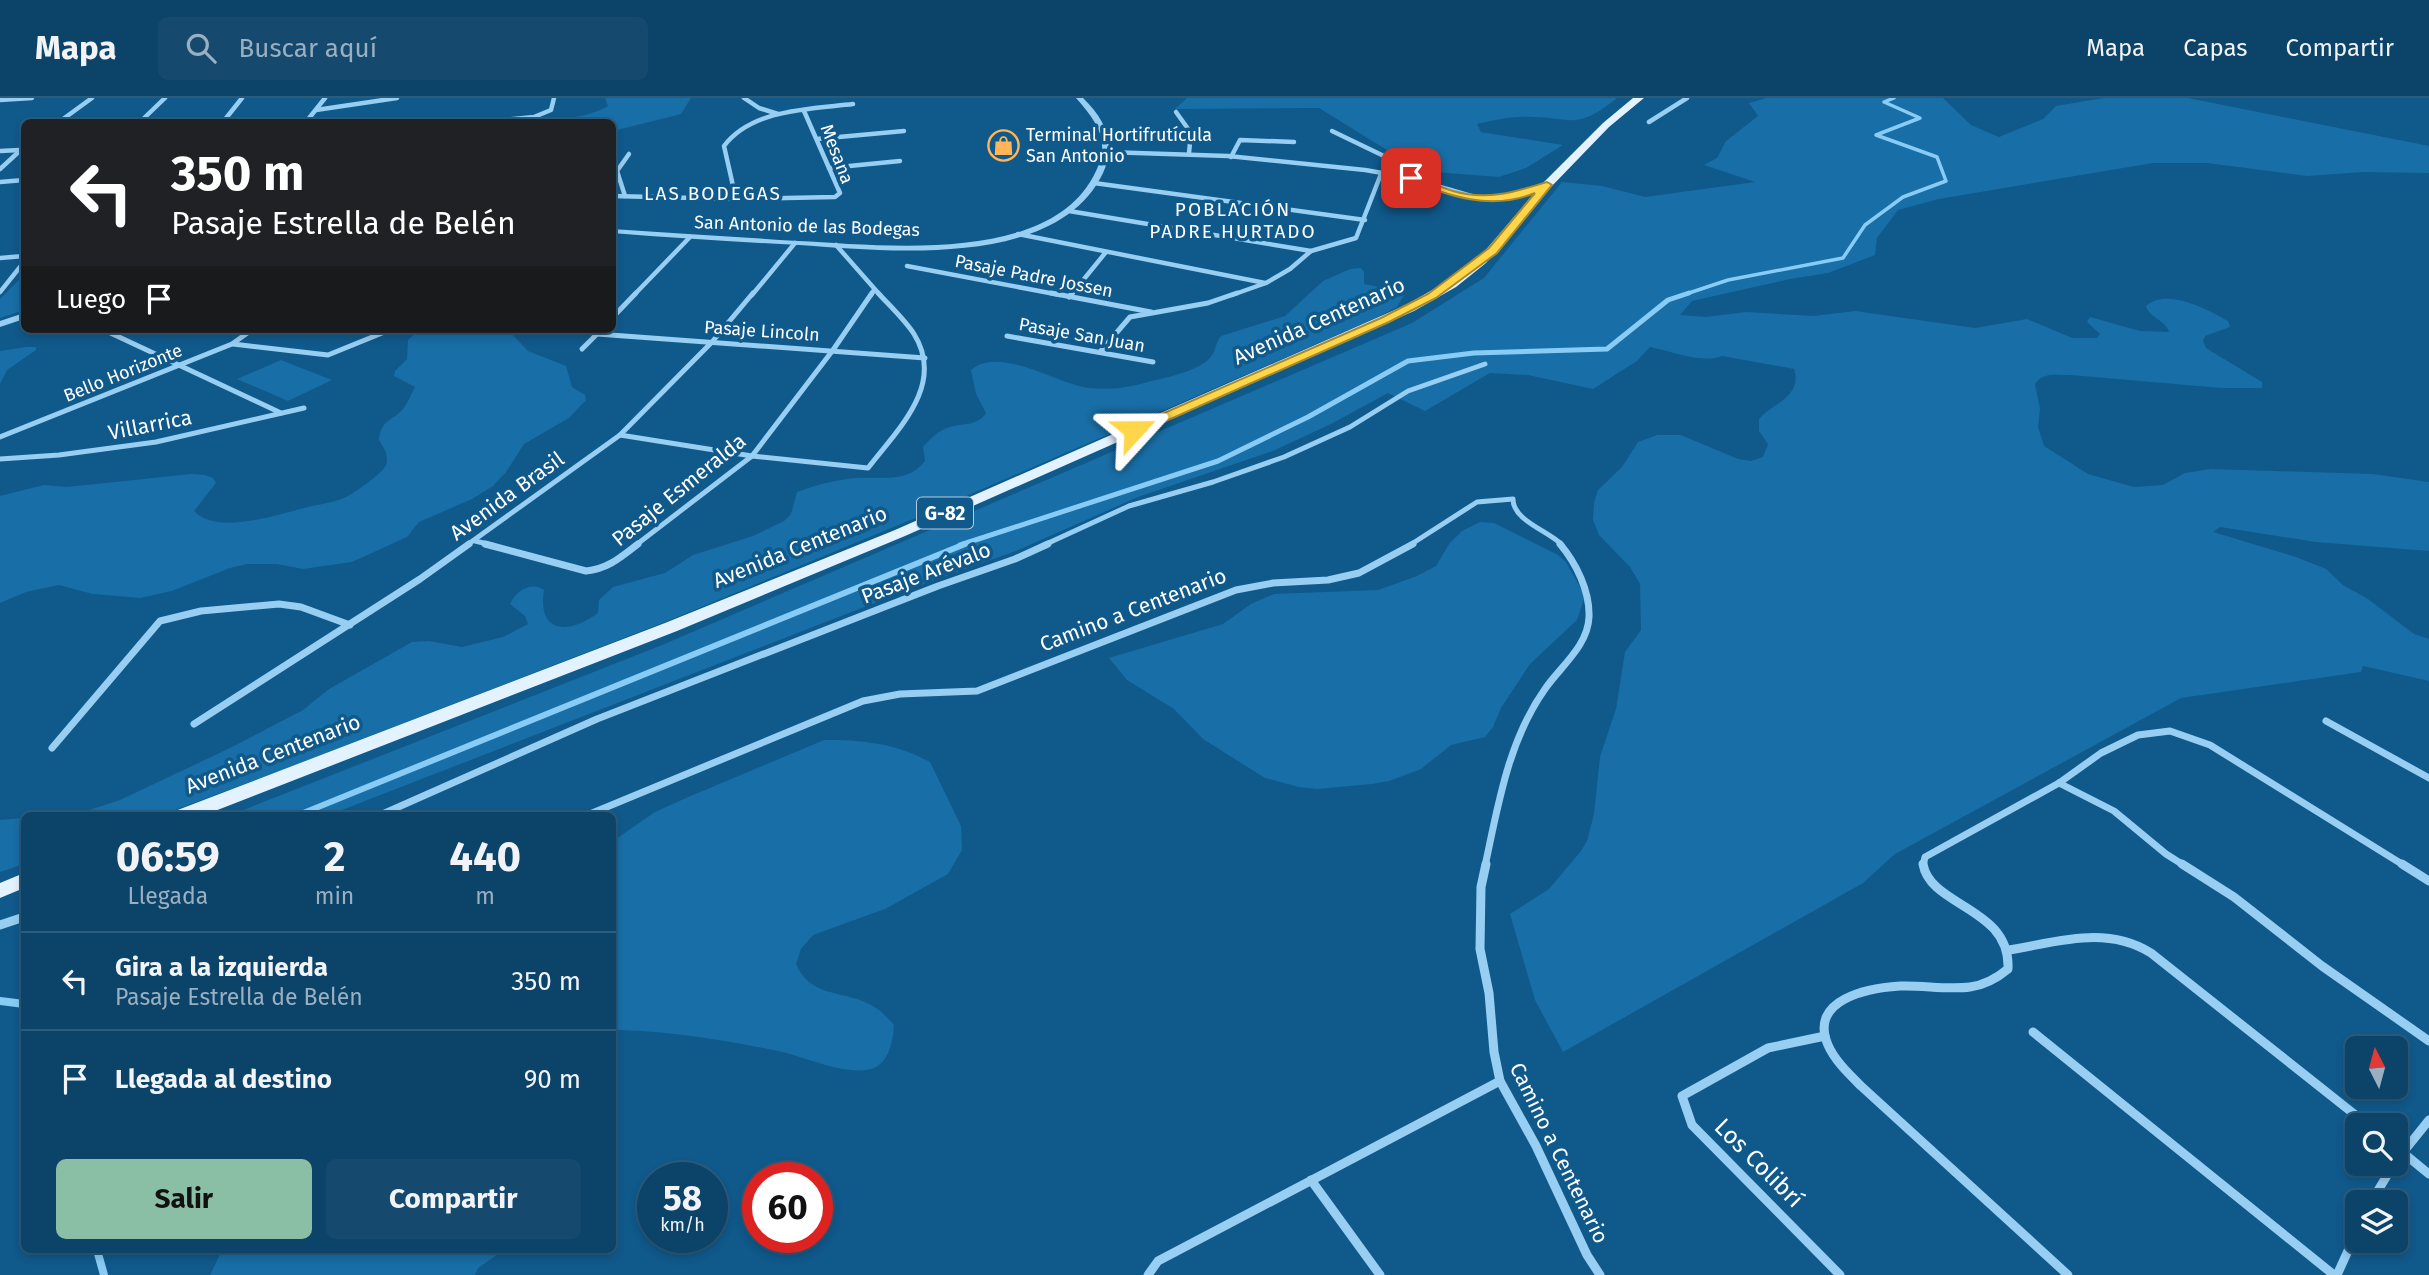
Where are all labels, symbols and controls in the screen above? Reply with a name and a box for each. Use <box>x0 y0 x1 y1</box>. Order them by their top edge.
search box <box>158 17 648 80</box>
text: Mapa <box>35 28 116 68</box>
icon: search <box>182 29 220 67</box>
text: Buscar aquí <box>238 33 377 64</box>
text: Mapa <box>2086 34 2145 62</box>
text: Capas <box>2183 34 2247 62</box>
text: Compartir <box>2285 34 2394 62</box>
street label: Mesana <box>816 121 858 187</box>
place label: Terminal Hortifrutícula San Antonio <box>1026 124 1212 167</box>
shop icon: Terminal Hortifrutícula San Antonio <box>986 128 1020 162</box>
text: 350 m <box>171 144 304 203</box>
icon: left <box>56 147 147 238</box>
pin <box>1381 148 1441 208</box>
icon: arrive <box>1392 159 1430 197</box>
district label: LAS BODEGAS <box>644 182 782 205</box>
district label: POBLACIÓN PADRE HURTADO <box>1149 198 1317 243</box>
text: Pasaje Estrella de Belén <box>171 204 516 242</box>
street label: San Antonio de las Bodegas <box>694 211 920 241</box>
street label: Pasaje Padre Jossen <box>953 250 1115 302</box>
street label: Avenida Centenario <box>1229 271 1409 371</box>
icon: arrive <box>140 280 178 318</box>
text: Luego <box>56 284 126 315</box>
street label: Pasaje San Juan <box>1017 313 1147 357</box>
street label: Pasaje Lincoln <box>704 316 820 346</box>
street label: Bello Horizonte <box>60 339 186 407</box>
position arrow <box>1097 393 1171 467</box>
street label: Villarrica <box>106 404 194 446</box>
street label: Pasaje Esmeralda <box>607 428 751 552</box>
street label: Avenida Brasil <box>445 446 569 546</box>
road number: G-82 <box>917 498 973 528</box>
street label: Avenida Centenario <box>709 500 891 594</box>
street label: Pasaje Arévalo <box>858 536 994 610</box>
street label: Camino a Centenario <box>1036 562 1230 658</box>
street label: Avenida Centenario <box>182 709 364 799</box>
text: 06:59 <box>116 832 220 882</box>
text: 2 <box>324 832 345 882</box>
text: 440 <box>449 832 521 882</box>
text: Llegada <box>128 882 208 910</box>
text: min <box>315 882 354 910</box>
text: m <box>475 882 495 910</box>
text: Gira a la izquierda <box>115 952 328 983</box>
icon: left <box>56 962 94 1000</box>
text: 350 m <box>511 966 581 997</box>
text: Pasaje Estrella de Belén <box>115 983 363 1011</box>
north arrow <box>2345 1036 2408 1099</box>
map controls <box>2345 1036 2408 1253</box>
street label: Camino a Centenario <box>1504 1058 1614 1248</box>
icon: arrive <box>56 1060 94 1098</box>
text: Llegada al destino <box>115 1064 332 1095</box>
text: 90 m <box>524 1064 581 1095</box>
street label: Los Colibrí <box>1709 1113 1809 1213</box>
button: search <box>2345 1113 2408 1176</box>
button: Salir <box>56 1159 312 1239</box>
button: Compartir <box>326 1159 581 1239</box>
speed limit sign: 60 <box>742 1162 833 1253</box>
text: 58 <box>663 1177 702 1219</box>
button: layers <box>2345 1190 2408 1253</box>
text: km/h <box>660 1214 705 1236</box>

